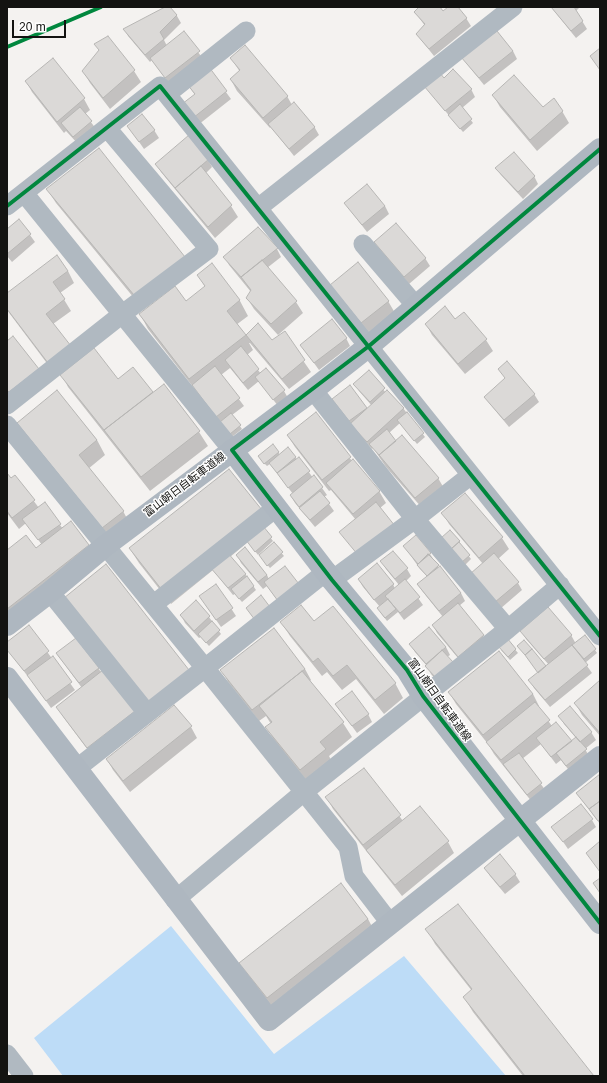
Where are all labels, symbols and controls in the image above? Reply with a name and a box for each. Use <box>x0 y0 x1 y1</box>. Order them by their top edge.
scale bar <box>14 12 68 38</box>
text: 20 m <box>19 20 46 34</box>
street label: 富山朝日自転車道線 <box>141 450 229 520</box>
street label: 富山朝日自転車道線 <box>405 656 473 744</box>

